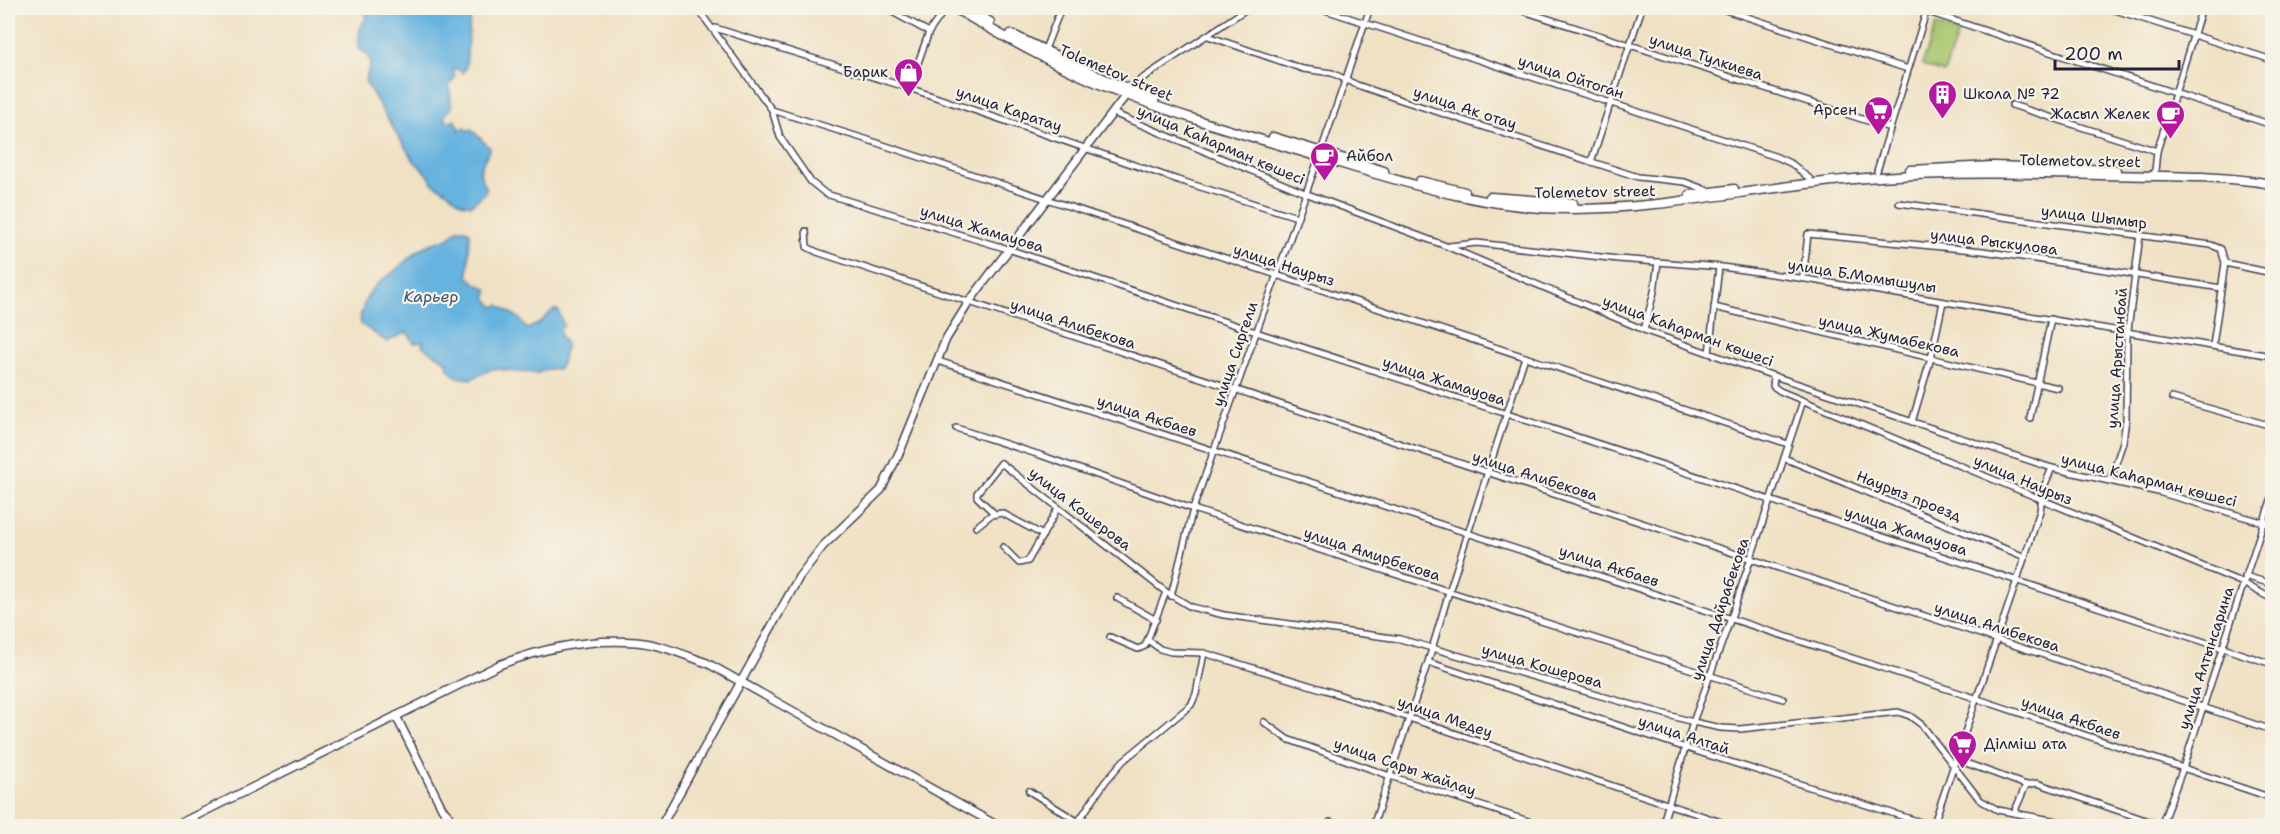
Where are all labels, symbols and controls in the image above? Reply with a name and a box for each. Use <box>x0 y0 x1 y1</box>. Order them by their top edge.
street label: улица Тулкиева <box>1647 29 1766 85</box>
scale bar <box>2055 33 2180 71</box>
street label: Tolemetov street <box>1056 40 1176 106</box>
text: 200 m <box>2064 42 2123 66</box>
street label: улица Ойтоган <box>1515 50 1627 104</box>
shop icon: Барик <box>893 56 925 98</box>
place label: Барик <box>843 62 888 82</box>
building icon: Школа № 72 <box>1926 78 1958 120</box>
street label: улица Каратау <box>953 81 1065 137</box>
street label: улица Ак отау <box>1411 82 1519 134</box>
place label: Школа № 72 <box>1963 84 2060 104</box>
supermarket icon: Арсен <box>1862 94 1894 136</box>
cafe icon: Жасыл Желек <box>2155 98 2187 140</box>
street label: улица Каһарман көшесі <box>1134 100 1308 190</box>
place label: Арсен <box>1813 100 1857 120</box>
place label: Жасыл Желек <box>2050 104 2150 124</box>
cafe icon: Айбол <box>1309 140 1341 182</box>
place label: Айбол <box>1346 146 1394 166</box>
street label: Tolemetov street <box>2019 150 2141 172</box>
street label: Tolemetov street <box>1534 181 1656 203</box>
street label: улица Жамауова <box>918 201 1047 258</box>
street label: улица Шымыр <box>2040 201 2148 233</box>
street label: улица Рыскулова <box>1929 224 2059 260</box>
street label: улица Наурыз <box>1231 239 1337 291</box>
street label: улица Б.Момышулы <box>1786 254 1938 298</box>
water label: Карьер <box>403 286 459 307</box>
street label: улица Арыстанбай <box>2102 287 2132 429</box>
street label: улица Каһарман көшесі <box>1600 291 1776 371</box>
street label: улица Алибекова <box>1008 294 1139 354</box>
street label: улица Сиргели <box>1208 299 1262 409</box>
street label: улица Жумабекова <box>1817 310 1962 362</box>
street label: улица Жамауова <box>1380 352 1509 411</box>
street label: улица Акбаев <box>1095 390 1200 442</box>
street label: улица Алибекова <box>1470 446 1601 506</box>
street label: улица Каһарман көшесі <box>2059 448 2239 512</box>
street label: улица Наурыз <box>1970 450 2076 510</box>
street label: улица Кошерова <box>1025 463 1136 556</box>
street label: Наурыз проезд <box>1853 466 1965 526</box>
street label: улица Жамауова <box>1842 502 1971 561</box>
street label: улица Амирбекова <box>1301 522 1444 586</box>
street label: улица Дайрабекова <box>1686 534 1754 683</box>
street label: улица Акбаев <box>1557 540 1662 592</box>
street label: улица Алтынсарина <box>2173 583 2239 732</box>
street label: улица Алибекова <box>1932 597 2063 657</box>
street label: улица Кошерова <box>1479 639 1605 693</box>
street label: улица Медеу <box>1395 691 1495 743</box>
street label: улица Акбаев <box>2019 692 2123 744</box>
street label: улица Алтай <box>1636 711 1733 759</box>
supermarket icon: Ділміш ата <box>1947 728 1979 770</box>
street label: улица Сары жайлау <box>1331 733 1479 801</box>
place label: Ділміш ата <box>1984 734 2067 754</box>

